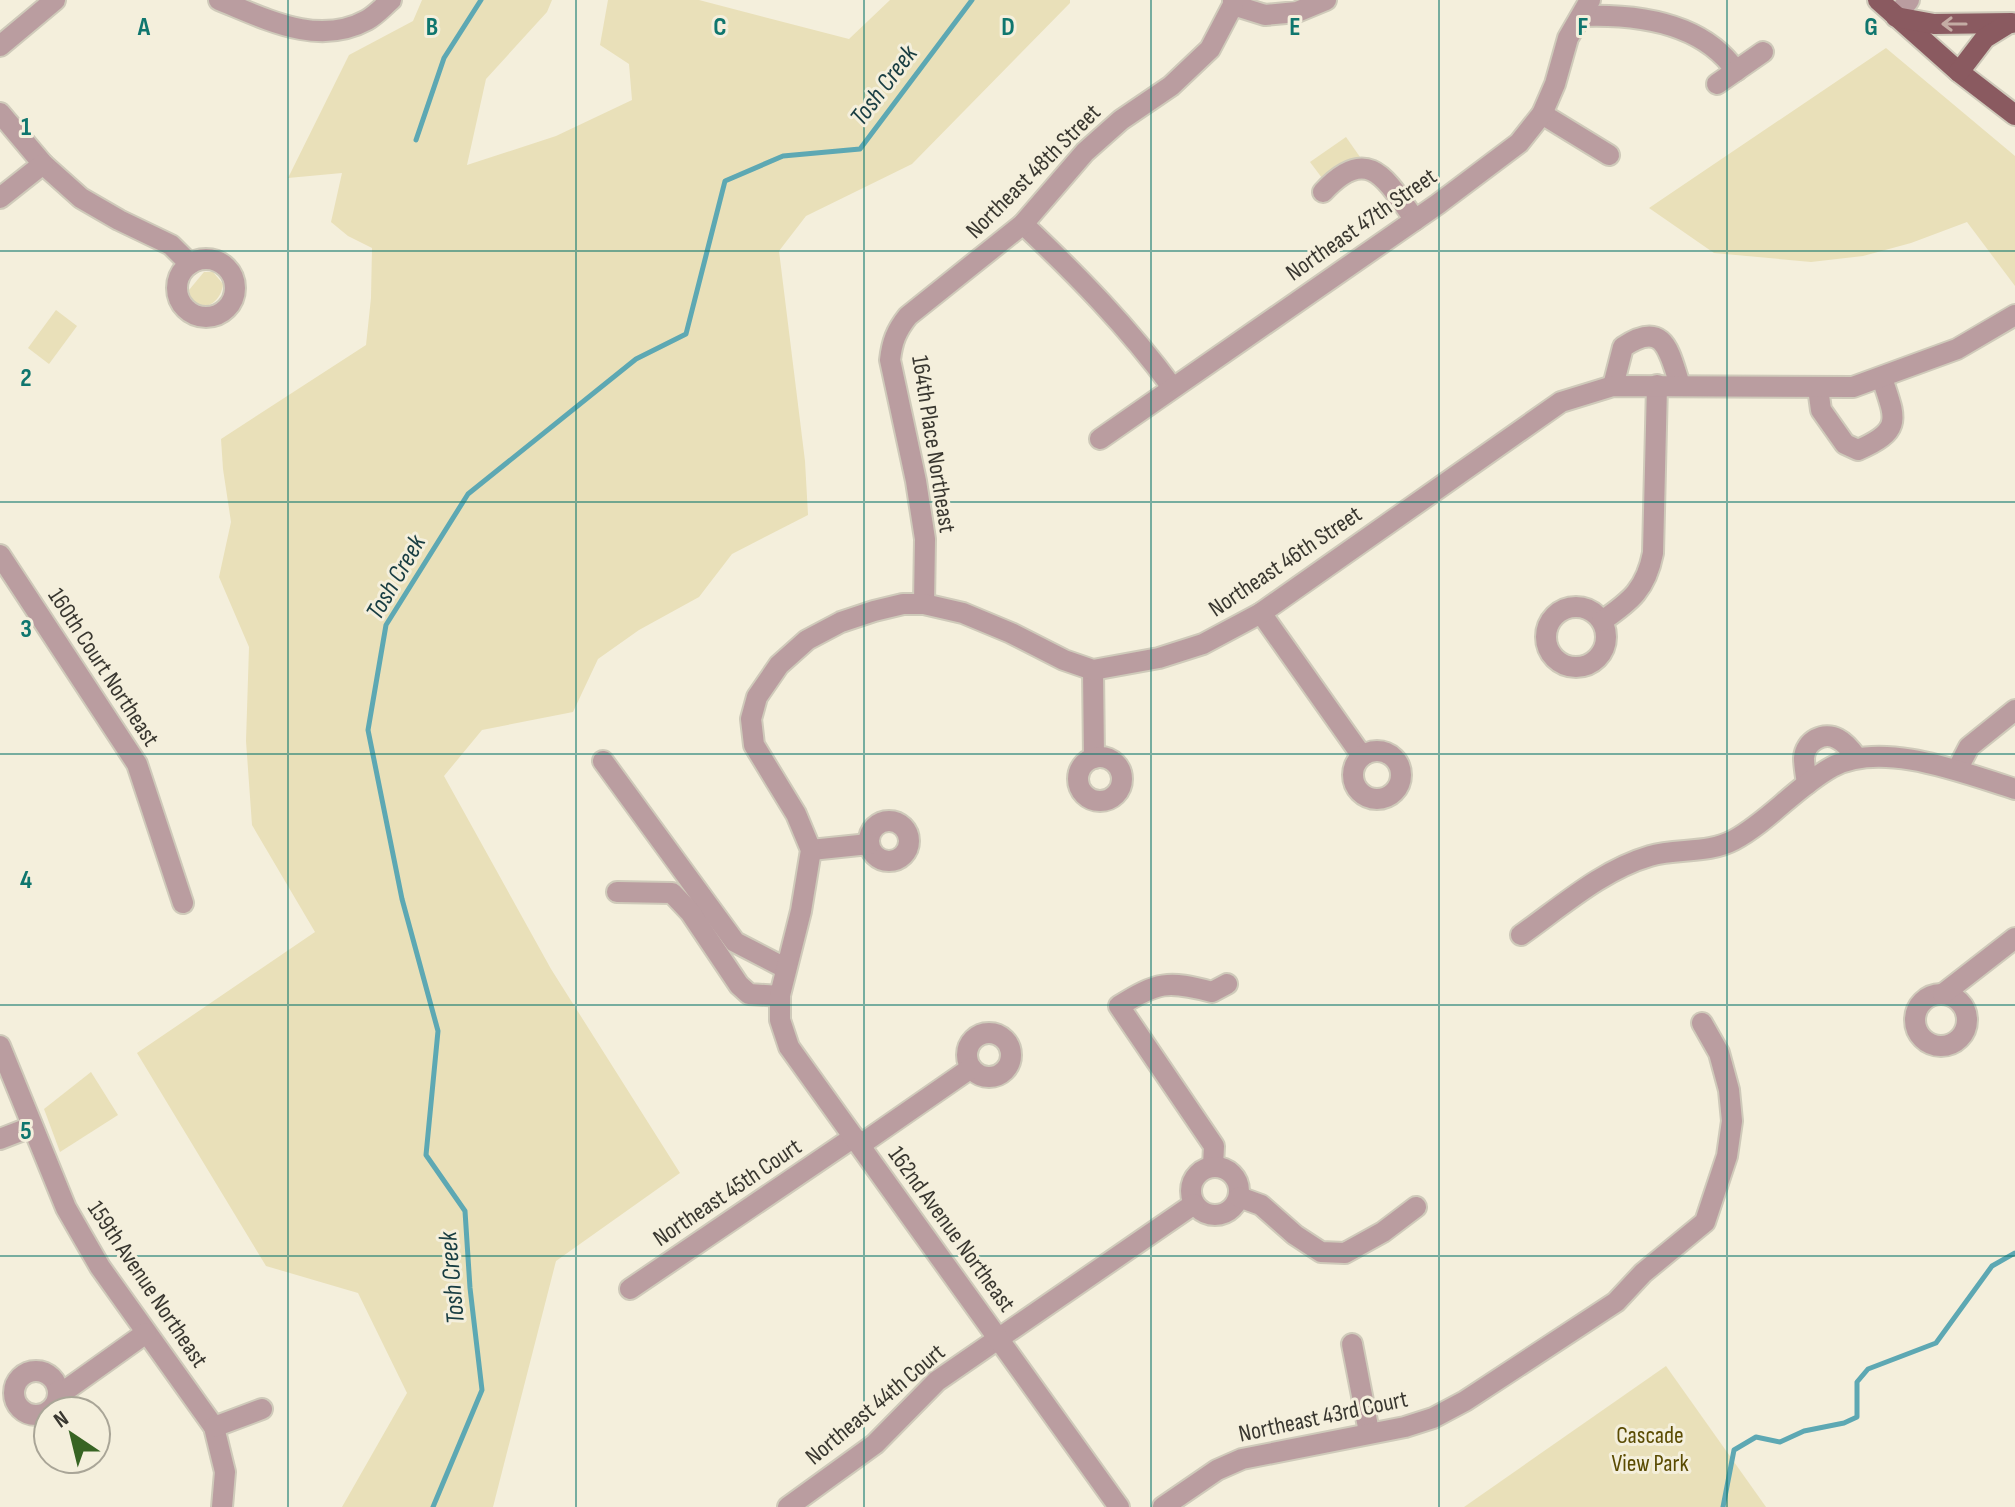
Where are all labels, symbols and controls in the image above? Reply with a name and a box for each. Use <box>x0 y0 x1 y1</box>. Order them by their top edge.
text: A <box>137 12 151 43</box>
text: B <box>426 12 438 43</box>
text: C <box>713 12 727 43</box>
text: D <box>1001 12 1015 43</box>
text: E <box>1289 12 1301 43</box>
text: F <box>1578 12 1589 43</box>
text: G <box>1864 12 1878 43</box>
one-way arrow <box>1941 16 1968 32</box>
water label: Tosh Creek <box>844 39 925 132</box>
street label: Northeast 48th Street <box>960 98 1107 245</box>
text: 1 <box>21 112 31 143</box>
street label: Northeast 47th Street <box>1280 162 1442 287</box>
street label: 164th Place Northeast <box>905 353 962 535</box>
text: 2 <box>20 363 32 394</box>
street label: Northeast 46th Street <box>1203 500 1367 623</box>
water label: Tosh Creek <box>360 529 433 626</box>
street label: 160th Court Northeast <box>42 583 165 752</box>
text: 3 <box>20 614 32 645</box>
text: 4 <box>20 865 32 896</box>
text: 5 <box>20 1116 32 1147</box>
street label: Northeast 45th Court <box>648 1132 807 1253</box>
street label: 162nd Avenue Northeast <box>882 1141 1021 1318</box>
street label: 159th Avenue Northeast <box>81 1196 214 1373</box>
water label: Tosh Creek <box>433 1229 472 1325</box>
street label: Northeast 44th Court <box>800 1338 951 1471</box>
street label: Northeast 43rd Court <box>1236 1384 1410 1449</box>
north arrow <box>32 1395 112 1475</box>
text: N <box>49 1405 74 1434</box>
park label: Cascade View Park <box>1611 1421 1689 1478</box>

